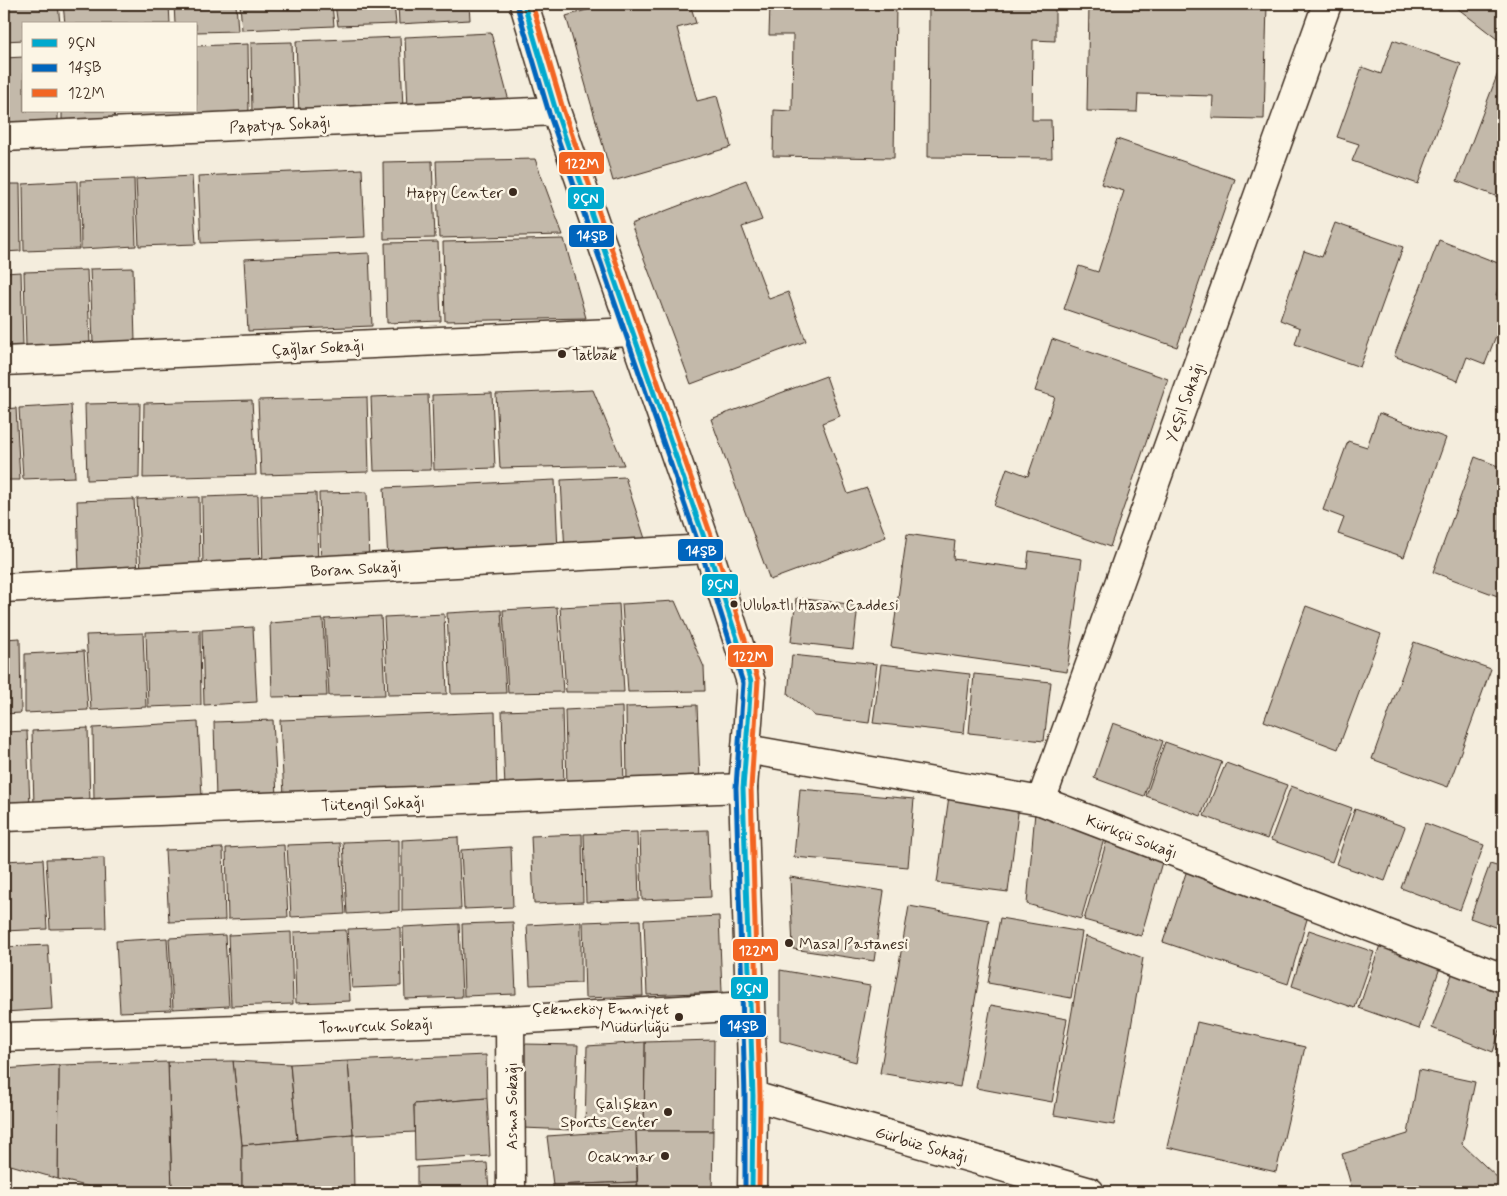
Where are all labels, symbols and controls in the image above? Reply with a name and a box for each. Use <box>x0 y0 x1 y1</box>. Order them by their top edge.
legend <box>22 22 198 112</box>
text: 9ÇN <box>68 34 95 54</box>
text: 14ŞB <box>68 58 102 78</box>
text: 122M <box>68 84 105 104</box>
street label: Papatya Sokağı <box>229 112 332 139</box>
line badge: 122M <box>558 151 605 175</box>
text: 122M <box>565 155 599 173</box>
place label: Happy Center <box>407 183 503 204</box>
marker: Happy Center <box>507 186 519 198</box>
line badge: 9ÇN <box>567 186 605 210</box>
text: 9ÇN <box>573 190 599 208</box>
line badge: 14ŞB <box>568 224 615 248</box>
text: 14ŞB <box>576 227 608 245</box>
street label: Çağlar Sokağı <box>271 336 365 361</box>
place label: Tatbak <box>572 345 617 366</box>
marker: Tatbak <box>556 348 568 360</box>
street label: Yeşil Sokağı <box>1161 359 1210 446</box>
line badge: 14ŞB <box>677 538 724 562</box>
text: 14ŞB <box>685 542 717 560</box>
street label: Boran Sokağı <box>310 557 402 582</box>
line badge: 9ÇN <box>701 573 739 597</box>
text: 9ÇN <box>707 576 733 594</box>
place label: Ulubatlı Hasan Caddesi <box>743 596 898 616</box>
marker: Ulubatlı Hasan Caddesi <box>729 599 739 609</box>
line badge: 122M <box>727 644 774 668</box>
text: 122M <box>733 648 767 666</box>
street label: Tütengil Sokağı <box>321 792 425 818</box>
street label: Kürkçü Sokağı <box>1083 810 1180 865</box>
place label: Masal Pastanesi <box>799 934 908 955</box>
marker: Masal Pastanesi <box>783 937 795 949</box>
line badge: 122M <box>732 938 779 962</box>
text: 122M <box>739 942 773 960</box>
line badge: 9ÇN <box>730 976 769 1000</box>
text: 9ÇN <box>736 980 762 998</box>
place label: Çekmeköy Emniyet Müdürlüğü <box>532 999 669 1038</box>
marker: Çekmeköy Emniyet Müdürlüğü <box>673 1011 685 1023</box>
street label: Tomurcuk Sokağı <box>318 1014 434 1039</box>
line badge: 14ŞB <box>719 1014 767 1038</box>
text: 14ŞB <box>727 1017 759 1035</box>
street label: Asma Sokağı <box>502 1062 523 1150</box>
place label: Çalışkan Sports Center <box>560 1094 659 1133</box>
marker: Çalışkan Sports Center <box>662 1106 674 1118</box>
street label: Gürbüz Sokağı <box>873 1122 971 1169</box>
place label: Ocakmar <box>587 1147 655 1168</box>
marker: Ocakmar <box>659 1150 671 1162</box>

